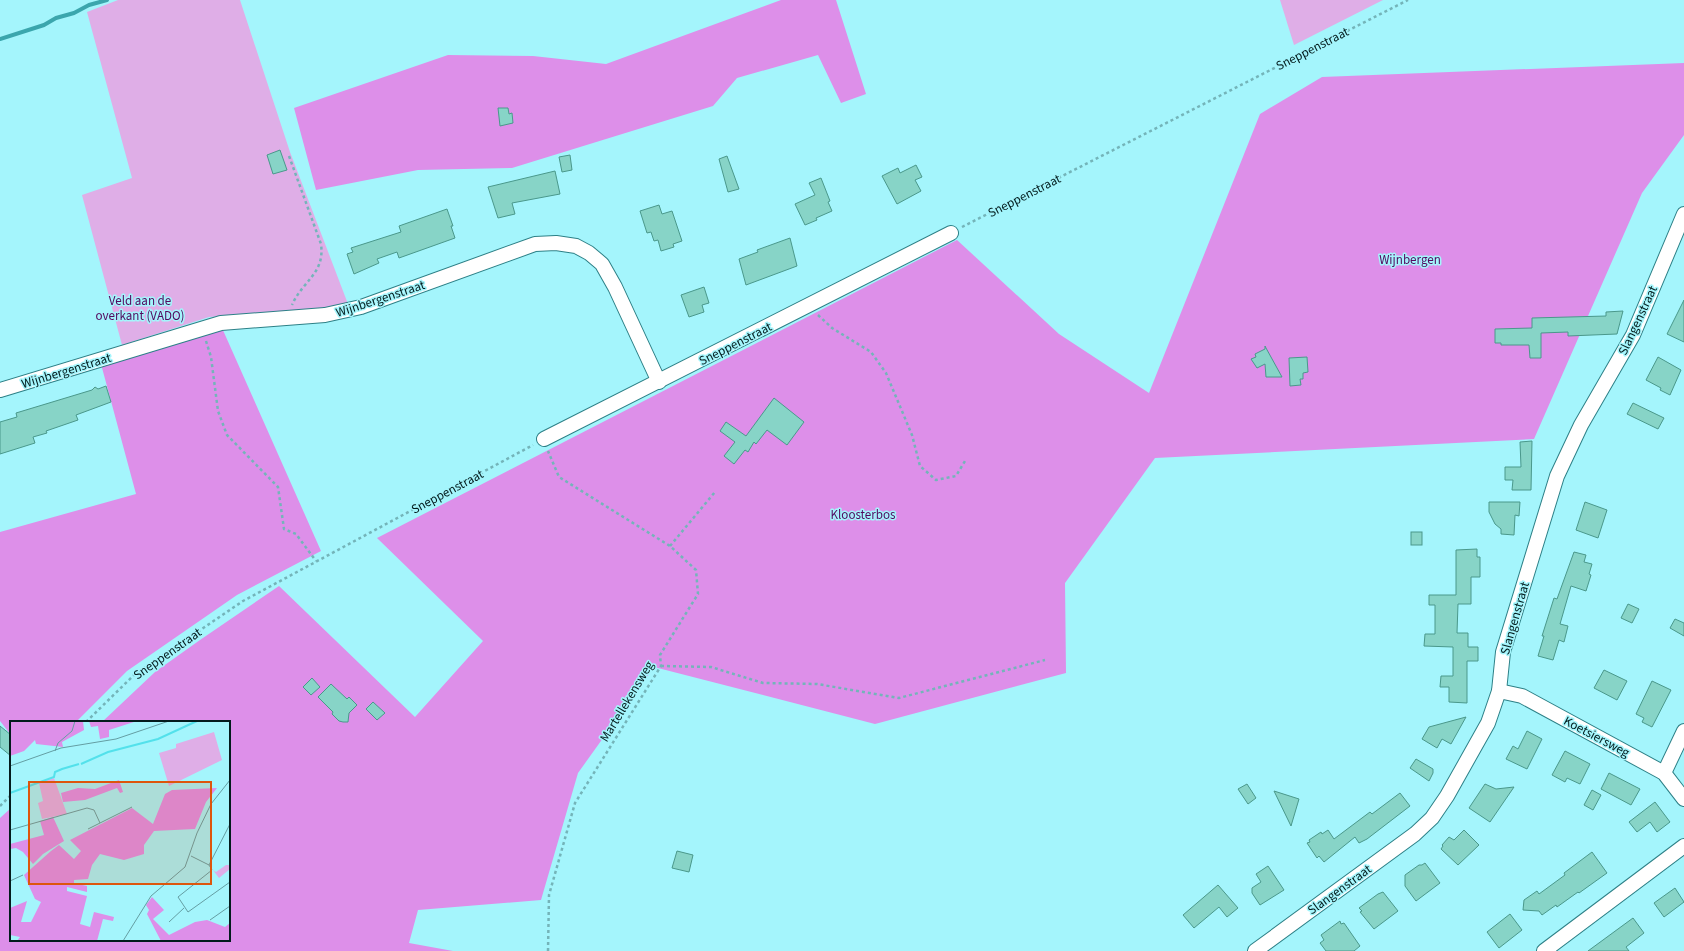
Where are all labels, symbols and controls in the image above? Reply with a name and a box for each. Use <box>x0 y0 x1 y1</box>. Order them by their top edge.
street label: Sneppenstraat <box>1273 23 1353 75</box>
street label: Sneppenstraat <box>985 170 1065 222</box>
park label: Wijnbergen <box>1379 251 1441 269</box>
street label: Wijnbergenstraat <box>333 276 428 322</box>
street label: Slangenstraat <box>1614 282 1662 358</box>
park label: Veld aan de overkant (VADO) <box>95 292 185 325</box>
street label: Sneppenstraat <box>696 318 776 370</box>
street label: Wijnbergenstraat <box>19 349 114 393</box>
street label: Sneppenstraat <box>408 465 487 519</box>
park label: Kloosterbos <box>831 506 896 524</box>
street label: Slangenstraat <box>1496 579 1534 657</box>
street label: Sneppenstraat <box>130 623 206 684</box>
street label: Martellekensweg <box>596 657 658 745</box>
street label: Koetsiersweg <box>1560 712 1633 762</box>
inset map <box>10 721 230 941</box>
street label: Slangenstraat <box>1304 860 1376 919</box>

